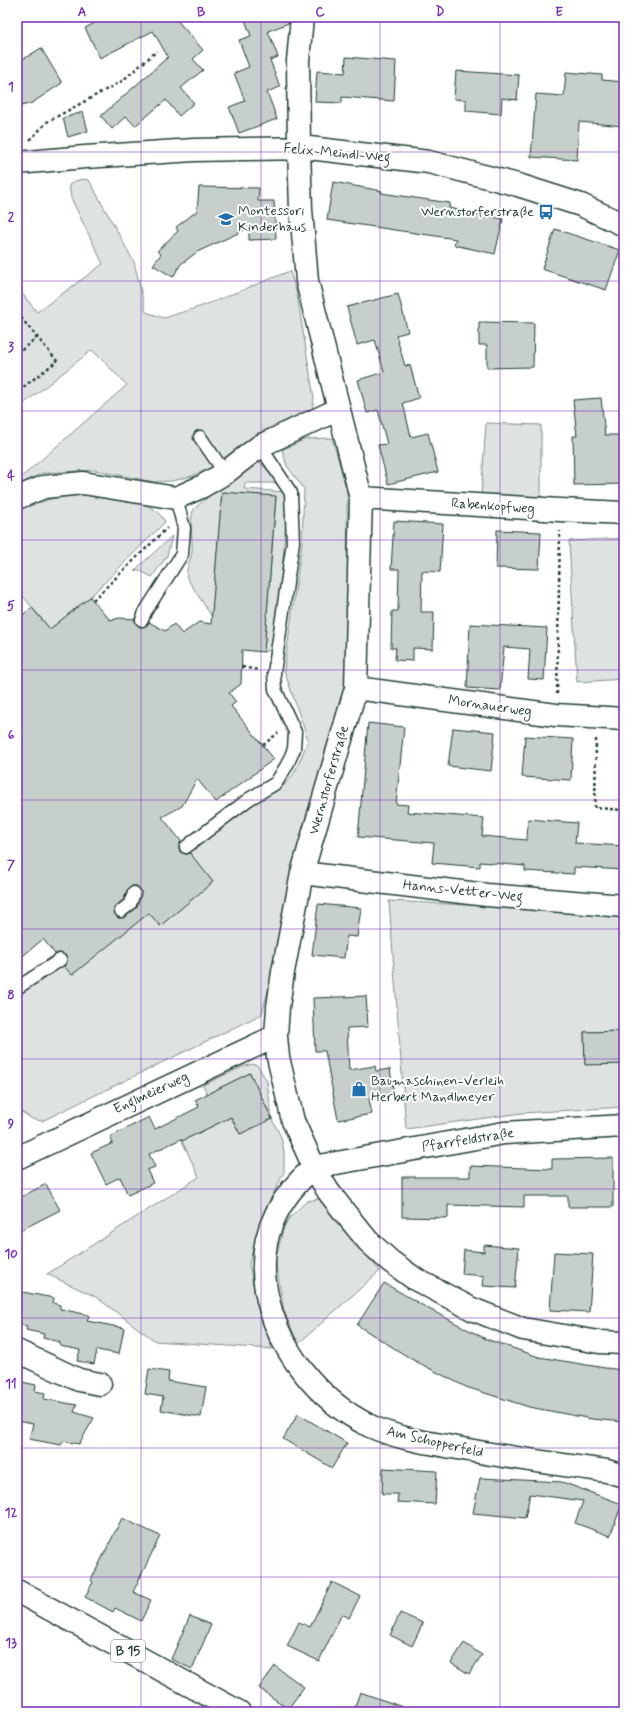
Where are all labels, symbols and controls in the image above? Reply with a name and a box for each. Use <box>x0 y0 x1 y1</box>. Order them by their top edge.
text: A <box>78 4 86 21</box>
text: B <box>197 4 206 21</box>
text: C <box>315 4 325 21</box>
text: D <box>436 4 445 21</box>
text: E <box>555 4 563 21</box>
text: 1 <box>8 79 14 96</box>
street label: Felix-Meindl-Weg <box>283 139 391 169</box>
place label: Montessori Kinderhaus <box>238 202 307 236</box>
place label: Wernstorferstraße <box>421 203 534 221</box>
bus stop icon: Wernstorferstraße <box>537 203 555 221</box>
text: 2 <box>8 209 15 226</box>
school or university icon: Montessori Kinderhaus <box>217 210 235 228</box>
text: 3 <box>8 339 14 356</box>
text: 4 <box>7 468 15 485</box>
street label: Rabenkopfweg <box>451 494 535 519</box>
text: 5 <box>7 598 15 615</box>
street label: Mornauerweg <box>447 691 533 722</box>
street label: Wernstorferstraße <box>305 723 353 837</box>
text: 6 <box>8 727 15 744</box>
text: 7 <box>7 857 15 874</box>
street label: Hanns-Vetter-Weg <box>402 876 524 908</box>
text: 8 <box>7 987 15 1004</box>
street label: Englmeierweg <box>111 1068 192 1120</box>
place label: Baumaschinen-Verleih Herbert Mandlmeyer <box>371 1072 504 1106</box>
shop icon: Baumaschinen-Verleih Herbert Mandlmeyer <box>350 1080 368 1098</box>
text: 9 <box>8 1116 15 1133</box>
street label: Pfarrfeldstraße <box>421 1124 516 1156</box>
text: 10 <box>4 1246 18 1263</box>
text: 11 <box>5 1376 17 1393</box>
street label: Am Schopperfeld <box>385 1422 485 1462</box>
text: 12 <box>5 1505 17 1522</box>
text: 13 <box>5 1635 17 1652</box>
road number: B 15 <box>111 1640 145 1662</box>

